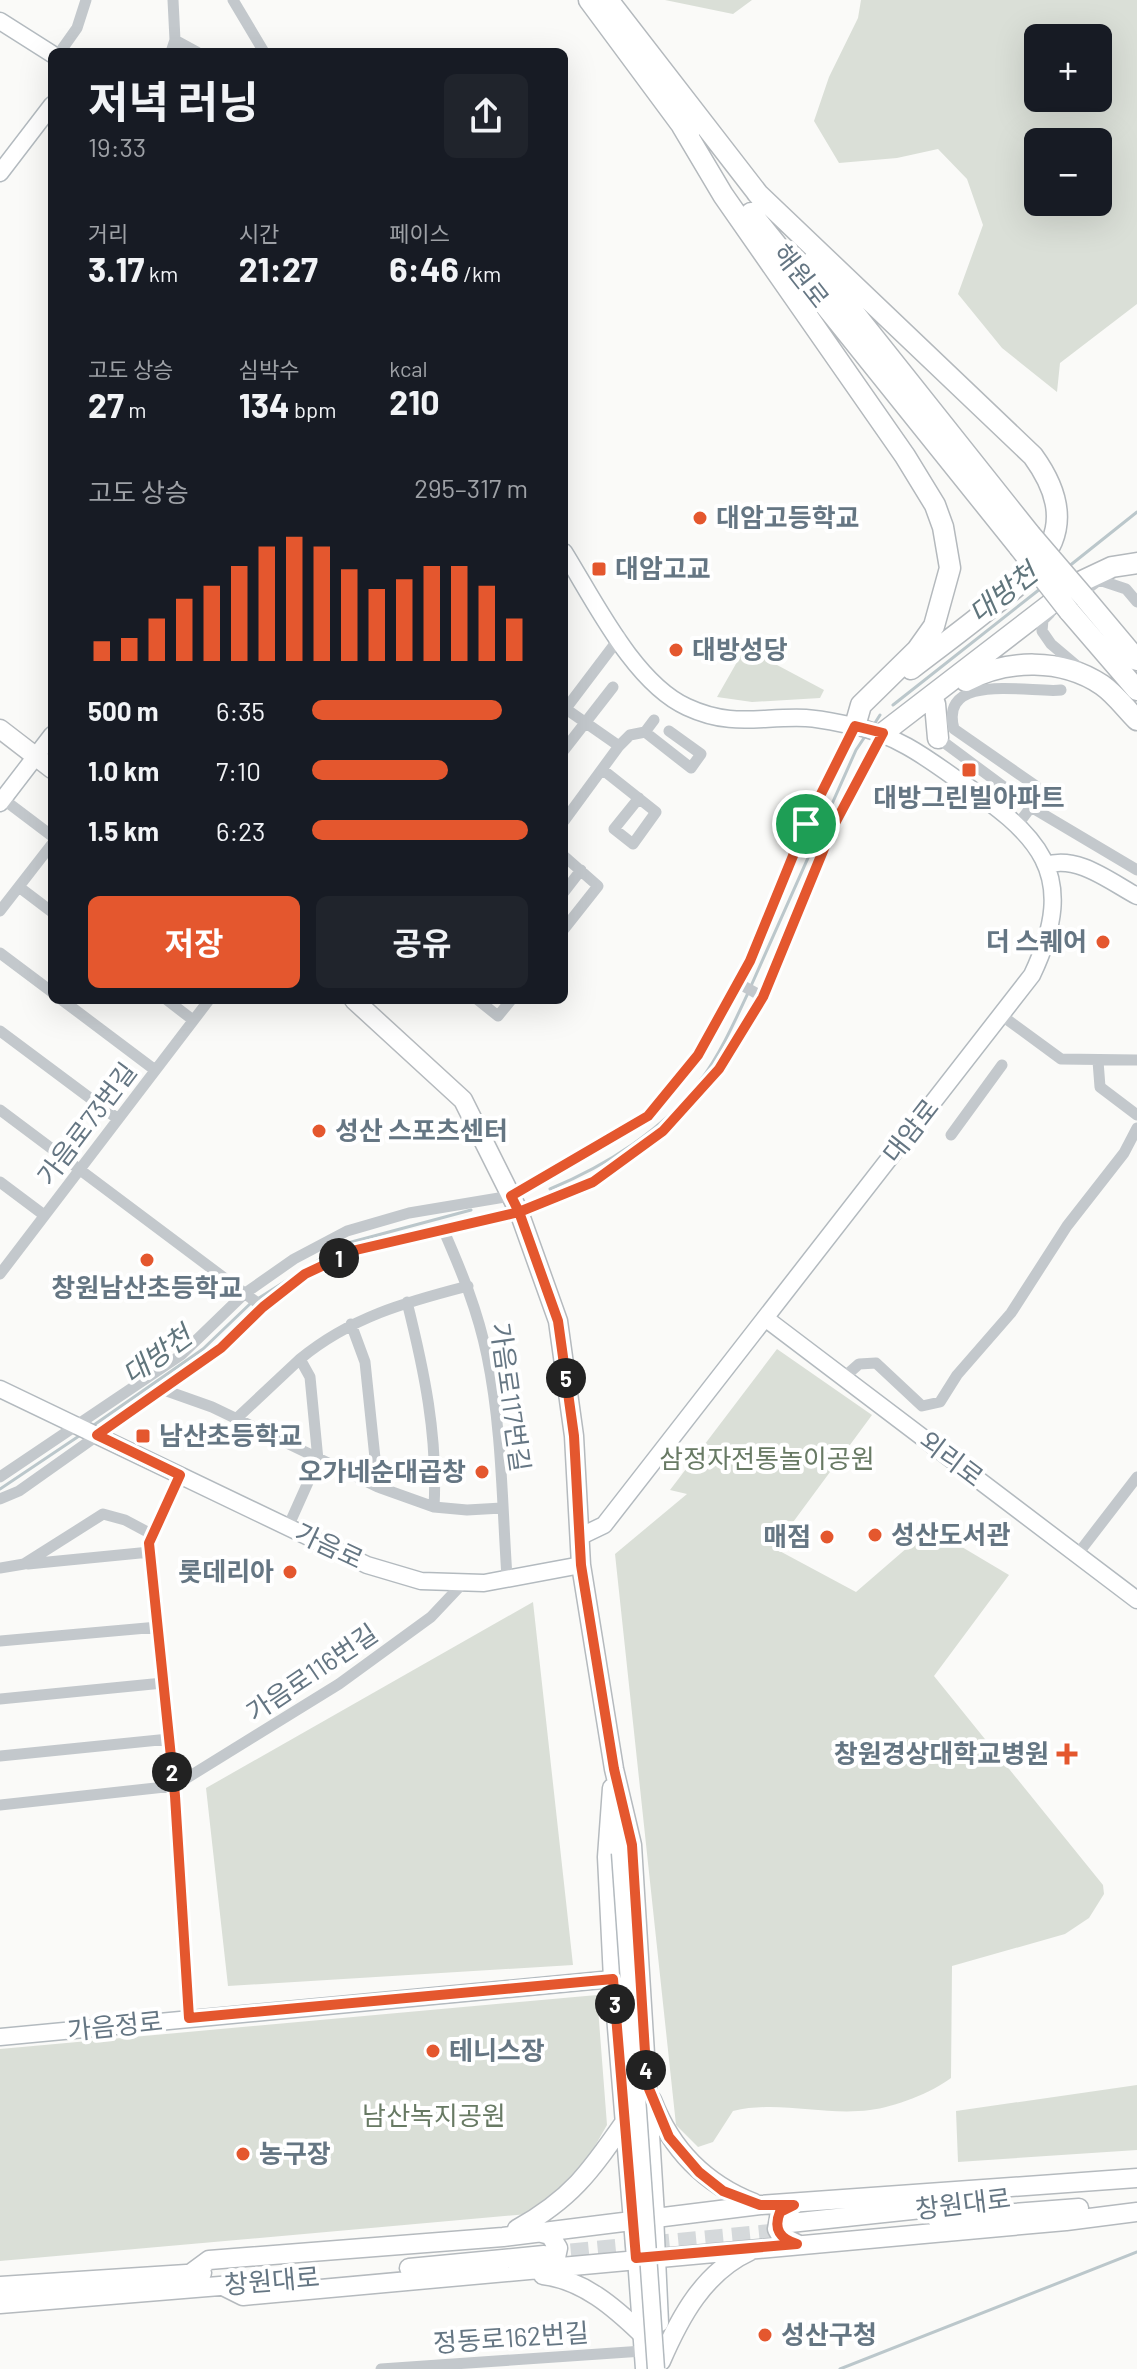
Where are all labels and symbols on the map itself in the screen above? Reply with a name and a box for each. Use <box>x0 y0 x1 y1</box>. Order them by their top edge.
street label: 해원로 <box>768 237 836 313</box>
place label: 대암고등학교 <box>716 501 860 532</box>
marker: 대암고등학교 <box>691 509 709 527</box>
place label: 대암고교 <box>615 552 711 583</box>
water label: 대방천 <box>961 553 1046 629</box>
marker: 대암고교 <box>590 560 608 578</box>
place label: 대방성당 <box>692 633 788 664</box>
marker: 대방성당 <box>667 641 685 659</box>
marker: 대방그린빌아파트 <box>960 761 978 779</box>
place label: 대방그린빌아파트 <box>873 781 1065 812</box>
pin <box>772 790 840 858</box>
place label: 더 스퀘어 <box>986 925 1087 956</box>
marker: 더 스퀘어 <box>1094 933 1112 951</box>
street label: 가음로73번길 <box>30 1056 142 1190</box>
street label: 대암로 <box>876 1092 944 1168</box>
place label: 성산 스포츠센터 <box>335 1114 508 1145</box>
marker: 성산 스포츠센터 <box>310 1122 328 1140</box>
pin: 1 <box>319 1238 359 1278</box>
marker: 창원남산초등학교 <box>138 1251 156 1269</box>
place label: 창원남산초등학교 <box>51 1271 243 1302</box>
water label: 대방천 <box>115 1316 200 1391</box>
street label: 가음로117번길 <box>486 1320 537 1473</box>
pin: 5 <box>546 1358 586 1398</box>
place label: 남산초등학교 <box>159 1419 303 1450</box>
street label: 외리로 <box>914 1424 990 1492</box>
marker: 남산초등학교 <box>134 1427 152 1445</box>
park label: 삼정자전통놀이공원 <box>659 1442 875 1473</box>
place label: 오가네순대곱창 <box>299 1455 466 1486</box>
marker: 오가네순대곱창 <box>473 1463 491 1481</box>
street label: 가음로 <box>291 1515 369 1574</box>
place label: 성산도서관 <box>891 1518 1011 1549</box>
place label: 매점 <box>763 1520 811 1551</box>
marker: 성산도서관 <box>866 1526 884 1544</box>
marker: 매점 <box>818 1528 836 1546</box>
place label: 롯데리아 <box>178 1555 274 1586</box>
marker: 롯데리아 <box>281 1563 299 1581</box>
street label: 가음로116번길 <box>240 1617 383 1727</box>
place label: 창원경상대학교병원 <box>834 1737 1049 1768</box>
marker: 창원경상대학교병원 <box>1056 1743 1078 1765</box>
pin: 2 <box>152 1752 192 1792</box>
pin: 3 <box>595 1984 635 2024</box>
street label: 가음정로 <box>66 2004 164 2045</box>
place label: 테니스장 <box>449 2034 545 2065</box>
marker: 테니스장 <box>424 2042 442 2060</box>
pin: 4 <box>626 2050 666 2090</box>
park label: 남산녹지공원 <box>362 2099 506 2130</box>
place label: 농구장 <box>259 2137 331 2168</box>
marker: 농구장 <box>234 2145 252 2163</box>
street label: 창원대로 <box>913 2181 1012 2224</box>
street label: 창원대로 <box>223 2260 321 2299</box>
street label: 정동로162번길 <box>432 2316 590 2357</box>
place label: 성산구청 <box>781 2318 877 2349</box>
marker: 성산구청 <box>756 2326 774 2344</box>

